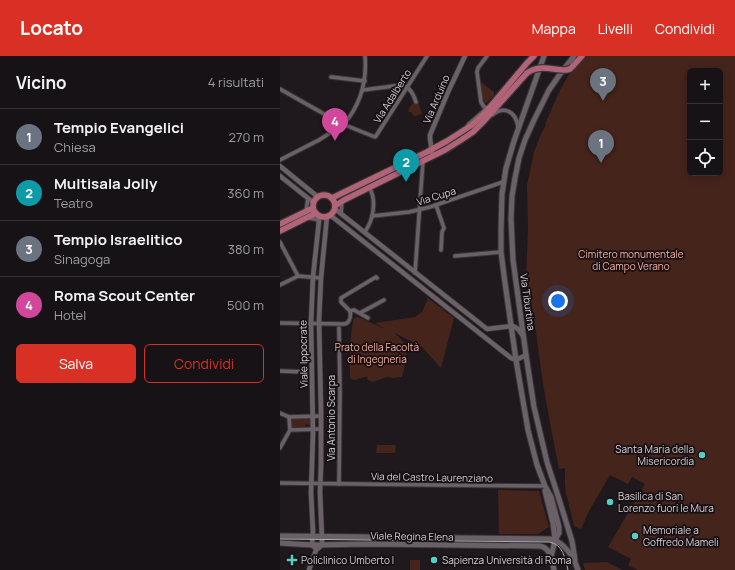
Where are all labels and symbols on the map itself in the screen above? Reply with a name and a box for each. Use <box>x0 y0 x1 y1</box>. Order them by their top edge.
street label: Via Adalberto <box>370 66 414 126</box>
pin: 3 <box>590 68 616 101</box>
street label: Via Arduino <box>419 72 453 125</box>
pin: 4 <box>322 108 348 141</box>
pin: 1 <box>588 130 614 163</box>
pin: 2 <box>393 149 419 182</box>
street label: Via Cupa <box>415 183 457 209</box>
park label: Cimitero monumentale di Campo Verano <box>578 247 684 273</box>
street label: Via Tiburtina <box>517 273 539 331</box>
your location <box>548 291 568 311</box>
street label: Viale Ippocrate <box>295 320 311 388</box>
park label: Prato della Facoltà di Ingegneria <box>335 340 419 366</box>
street label: Via Antonio Scarpa <box>324 375 338 461</box>
place label: Santa Maria della Misericordia <box>615 442 694 468</box>
marker: Santa Maria della Misericordia <box>697 450 707 460</box>
street label: Via del Castro Laurenziano <box>371 469 493 485</box>
place label: Basilica di San Lorenzo fuori le Mura <box>618 489 714 515</box>
marker: Basilica di San Lorenzo fuori le Mura <box>605 497 615 507</box>
place label: Memoriale a Goffredo Mameli <box>643 523 719 549</box>
street label: Viale Regina Elena <box>370 528 454 544</box>
marker: Memoriale a Goffredo Mameli <box>630 531 640 541</box>
place label: Policlinico Umberto I <box>301 553 394 567</box>
place label: Sapienza Università di Roma <box>442 553 571 567</box>
marker: Policlinico Umberto I <box>286 554 298 566</box>
marker: Sapienza Università di Roma <box>429 555 439 565</box>

